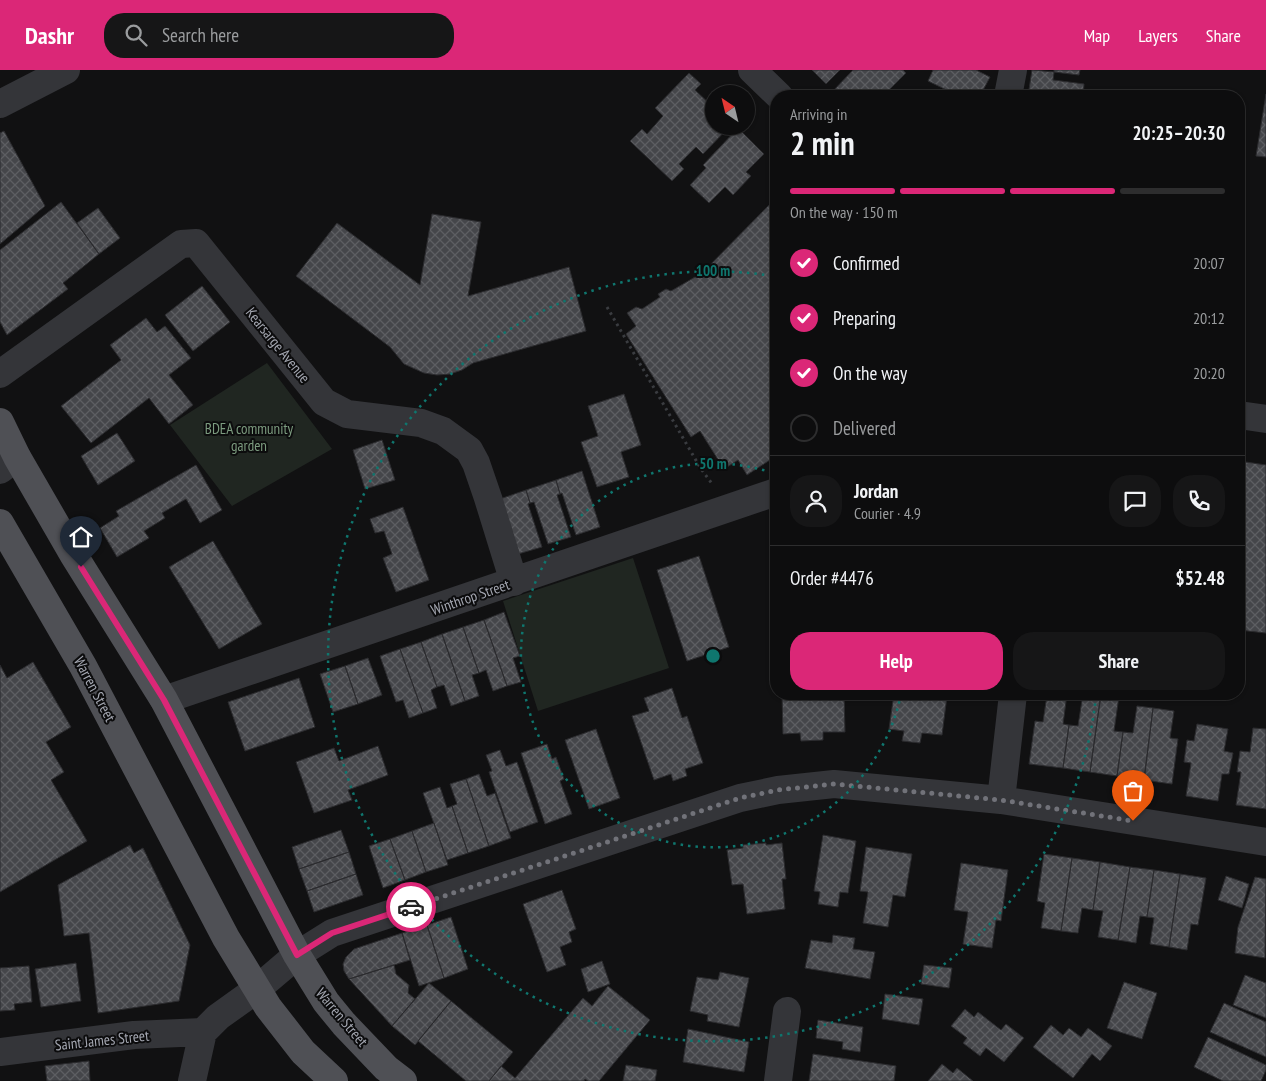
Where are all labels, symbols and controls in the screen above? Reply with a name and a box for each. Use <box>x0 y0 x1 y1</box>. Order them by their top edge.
search box <box>104 13 454 58</box>
text: Dashr <box>25 20 74 51</box>
icon: search <box>122 21 150 49</box>
text: Search here <box>162 23 239 47</box>
text: Map <box>1084 24 1110 47</box>
text: Layers <box>1138 24 1178 47</box>
text: Share <box>1206 24 1241 47</box>
north arrow <box>705 85 755 135</box>
map controls <box>705 85 755 135</box>
text: Arriving in <box>790 104 847 124</box>
text: 20:25–20:30 <box>1132 121 1225 145</box>
text: 2 min <box>790 122 855 164</box>
text: On the way · 150 m <box>790 202 898 222</box>
icon: check <box>790 249 818 277</box>
text: Confirmed <box>833 251 900 275</box>
text: 20:07 <box>1193 253 1225 273</box>
text: 100 m <box>696 261 730 280</box>
street label: Kearsarge Avenue <box>242 303 314 387</box>
icon: check <box>790 304 818 332</box>
text: Preparing <box>833 306 896 330</box>
text: 20:12 <box>1193 308 1225 328</box>
icon: check <box>790 359 818 387</box>
text: On the way <box>833 361 907 385</box>
text: 20:20 <box>1193 363 1225 383</box>
text: Delivered <box>833 416 896 440</box>
park label: BDEA community garden <box>205 419 293 455</box>
text: 50 m <box>699 454 727 473</box>
button: person <box>790 475 842 527</box>
button: chat <box>1109 475 1161 527</box>
button: phone <box>1173 475 1225 527</box>
text: Jordan <box>854 479 898 503</box>
text: Courier · 4.9 <box>854 503 921 523</box>
pin <box>60 516 102 567</box>
icon: home <box>67 523 95 551</box>
text: Order #4476 <box>790 566 874 590</box>
text: $52.48 <box>1176 566 1225 590</box>
street label: Winthrop Street <box>428 575 512 619</box>
button: Help <box>790 632 1003 690</box>
button: Share <box>1013 632 1225 690</box>
centre of rings <box>704 647 722 665</box>
street label: Warren Street <box>70 653 120 725</box>
pin <box>1112 770 1154 821</box>
icon: bag <box>1119 777 1147 805</box>
courier <box>386 882 436 932</box>
icon: car <box>397 893 425 921</box>
street label: Warren Street <box>312 984 372 1050</box>
street label: Saint James Street <box>54 1026 150 1054</box>

